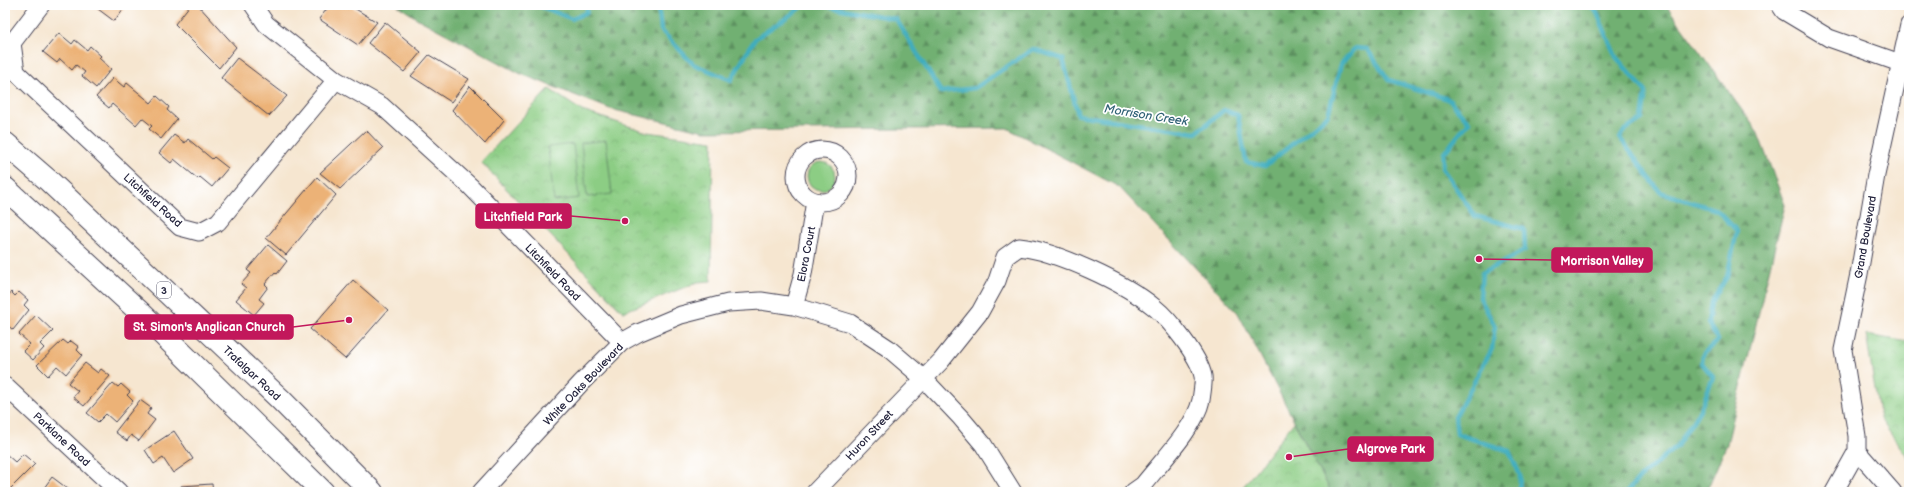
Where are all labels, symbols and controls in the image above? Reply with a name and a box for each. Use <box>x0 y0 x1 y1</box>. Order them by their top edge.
water label: Morrison Creek <box>1103 101 1190 130</box>
street label: Litchfield Road <box>121 171 185 230</box>
street label: Grand Boulevard <box>1852 195 1879 279</box>
callout: Litchfield Park <box>476 204 571 228</box>
text: Litchfield Park <box>484 210 563 225</box>
street label: Elora Court <box>795 225 818 283</box>
street label: Litchfield Road <box>522 241 583 303</box>
callout: Morrison Valley <box>1552 248 1652 272</box>
text: Morrison Valley <box>1560 254 1644 269</box>
road number: 3 <box>157 282 171 298</box>
callout: St. Simon's Anglican Church <box>125 315 293 339</box>
text: St. Simon's Anglican Church <box>133 320 285 335</box>
street label: White Oaks Boulevard <box>541 341 626 428</box>
street label: Trafalgar Road <box>220 343 283 403</box>
street label: Huron Street <box>843 407 896 463</box>
street label: Parklane Road <box>31 410 93 469</box>
callout: Algrove Park <box>1348 437 1433 461</box>
text: Algrove Park <box>1356 442 1426 457</box>

